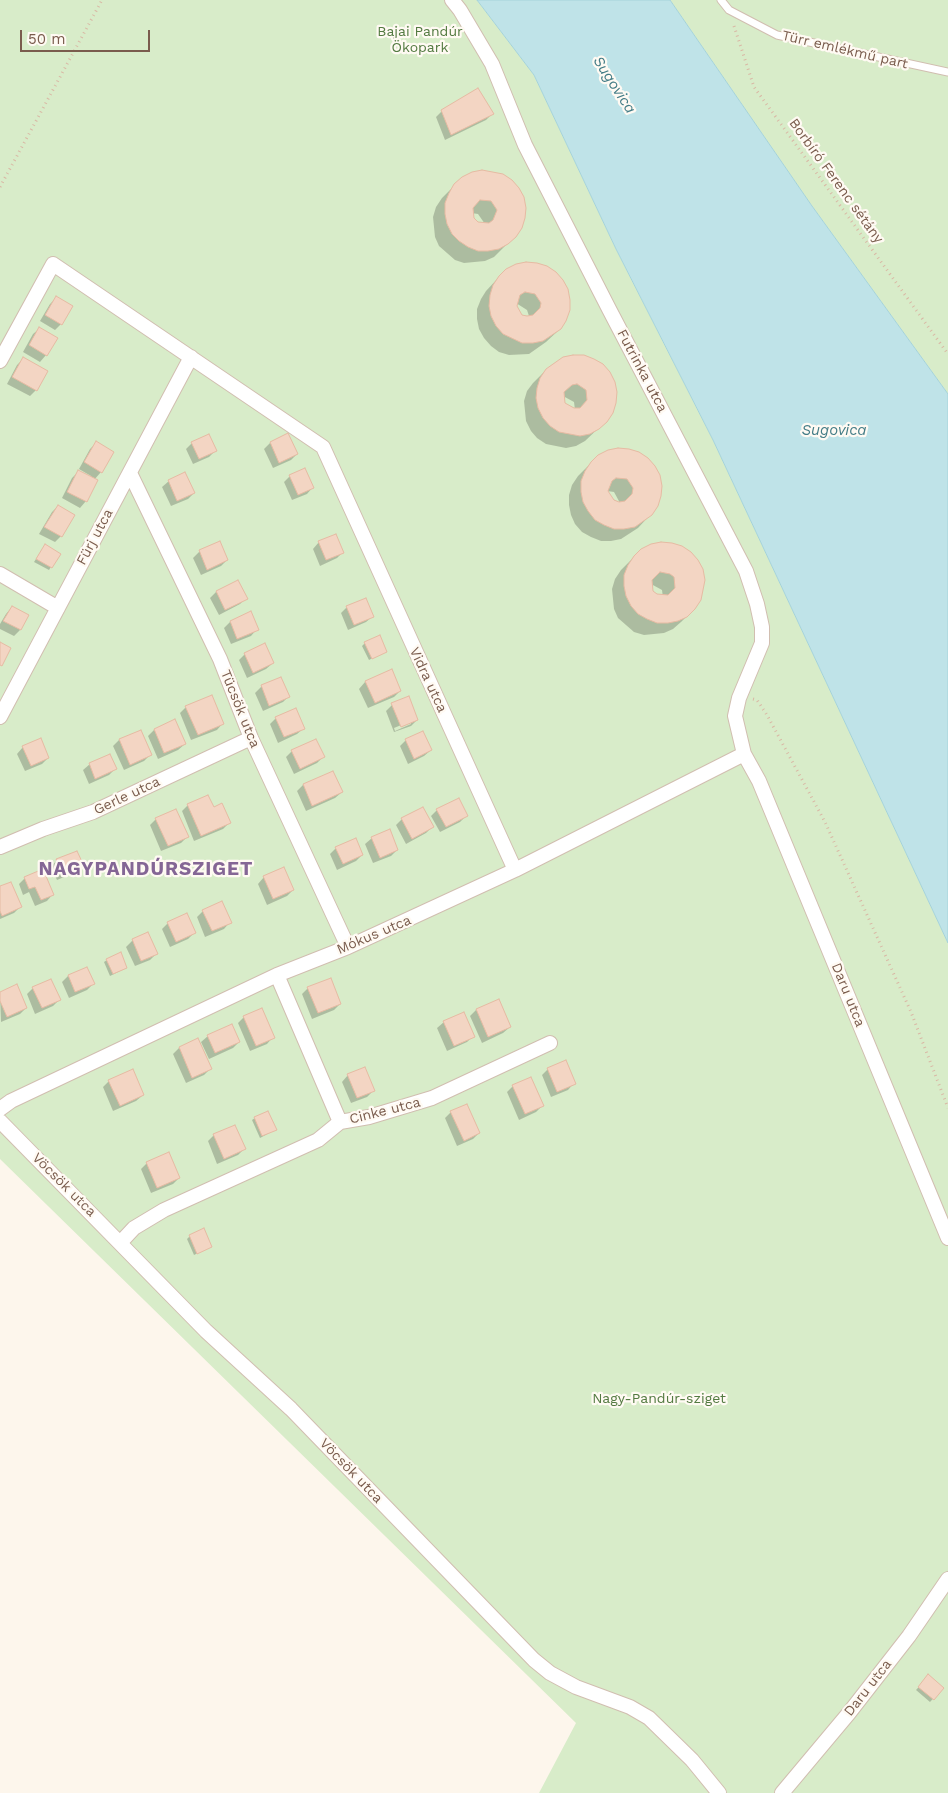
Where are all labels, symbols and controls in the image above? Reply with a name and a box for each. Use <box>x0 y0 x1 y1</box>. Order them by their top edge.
scale bar <box>22 20 152 52</box>
park label: Bajai Pandúr Ökopark <box>377 24 463 56</box>
street label: Türr emlékmű part <box>780 27 910 73</box>
text: 50 m <box>28 30 65 48</box>
water label: Sugovica <box>589 53 639 117</box>
street label: Borbíró Ferenc sétány <box>785 115 887 247</box>
street label: Futrinka utca <box>613 327 671 415</box>
water label: Sugovica <box>802 422 866 440</box>
street label: Fürj utca <box>73 506 117 568</box>
street label: Vidra utca <box>406 645 450 715</box>
street label: Tücsök utca <box>217 667 263 751</box>
street label: Gerle utca <box>91 773 163 819</box>
district label: NAGYPANDÚRSZIGET <box>37 858 255 880</box>
street label: Mókus utca <box>334 912 414 958</box>
street label: Daru utca <box>828 961 868 1029</box>
street label: Cinke utca <box>348 1094 422 1128</box>
street label: Vöcsök utca <box>29 1150 99 1220</box>
park label: Nagy-Pandúr-sziget <box>592 1391 726 1407</box>
street label: Vöcsök utca <box>316 1435 386 1507</box>
street label: Daru utca <box>841 1656 895 1720</box>

